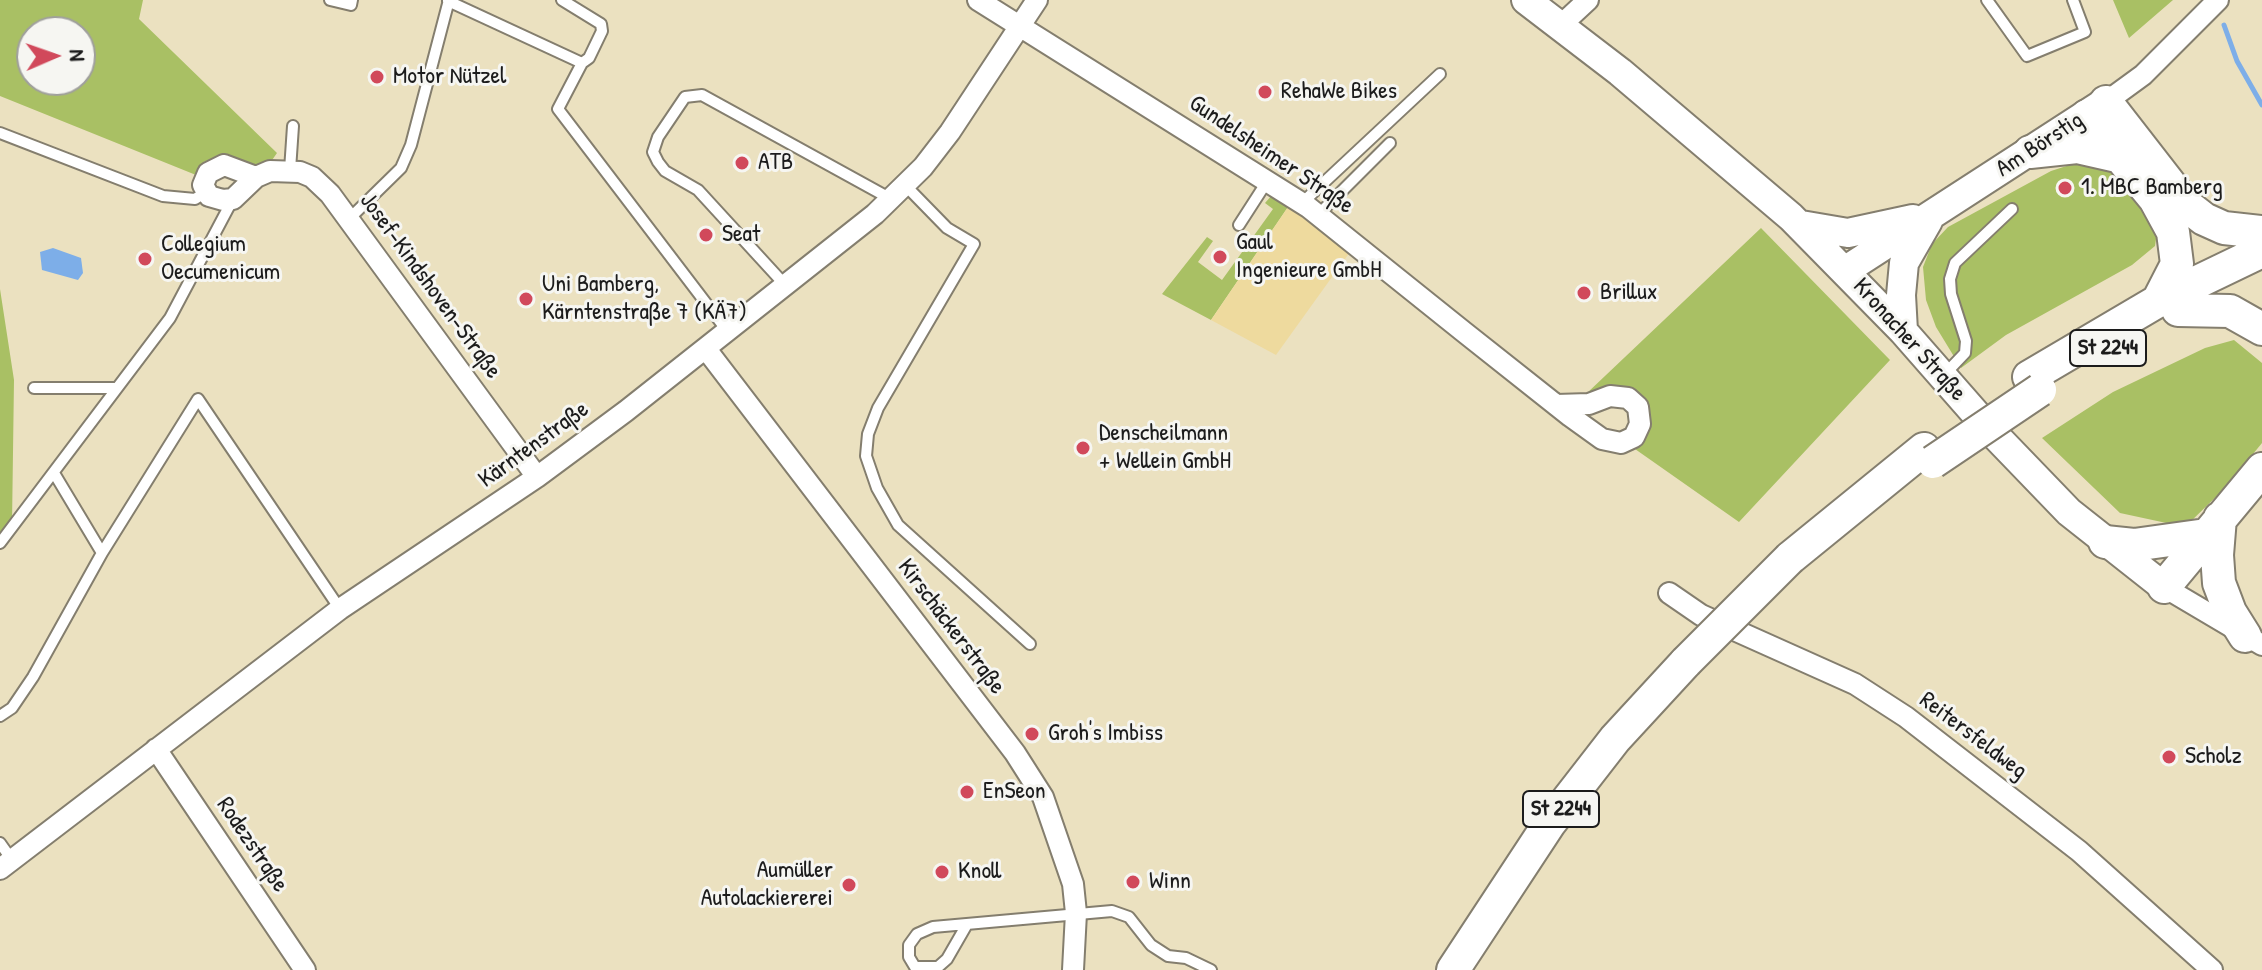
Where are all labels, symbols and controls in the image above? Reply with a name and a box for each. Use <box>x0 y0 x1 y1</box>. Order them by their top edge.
north arrow <box>16 16 96 96</box>
text: N <box>63 49 93 62</box>
place label: Motor Nützel <box>393 63 506 91</box>
marker: Motor Nützel <box>368 68 386 86</box>
place label: RehaWe Bikes <box>1281 78 1397 106</box>
marker: RehaWe Bikes <box>1256 83 1274 101</box>
street label: Gundelsheimer Straße <box>1183 89 1359 221</box>
street label: Am Börstig <box>1991 106 2089 184</box>
place label: ATB <box>758 149 793 177</box>
marker: ATB <box>733 154 751 172</box>
place label: 1. MBC Bamberg <box>2081 174 2223 202</box>
marker: 1. MBC Bamberg <box>2056 179 2074 197</box>
street label: Josef-Kindshoven-Straße <box>353 187 507 385</box>
place label: Seat <box>722 221 760 249</box>
marker: Seat <box>697 226 715 244</box>
place label: Gaul Ingenieure GmbH <box>1236 229 1381 285</box>
place label: Collegium Oecumenicum <box>161 231 280 287</box>
marker: Gaul Ingenieure GmbH <box>1211 248 1229 266</box>
marker: Collegium Oecumenicum <box>136 250 154 268</box>
place label: Uni Bamberg, Kärntenstraße 7 (KÄ7) <box>542 271 747 327</box>
street label: Kronacher Straße <box>1846 273 1972 407</box>
place label: Brillux <box>1600 279 1657 307</box>
marker: Brillux <box>1575 284 1593 302</box>
marker: Uni Bamberg, Kärntenstraße 7 (KÄ7) <box>517 290 535 308</box>
road number: St 2244 <box>2070 330 2146 366</box>
street label: Kärntenstraße <box>473 395 595 495</box>
place label: Denscheilmann + Wellein GmbH <box>1099 420 1231 476</box>
marker: Denscheilmann + Wellein GmbH <box>1074 439 1092 457</box>
street label: Kirschäckerstraße <box>891 554 1011 700</box>
street label: Reitersfeldweg <box>1913 686 2033 786</box>
place label: Groh's Imbiss <box>1048 720 1163 748</box>
marker: Groh's Imbiss <box>1023 725 1041 743</box>
place label: Scholz <box>2185 743 2242 771</box>
marker: Scholz <box>2160 748 2178 766</box>
place label: EnSeon <box>983 778 1046 806</box>
marker: EnSeon <box>958 783 976 801</box>
road number: St 2244 <box>1523 791 1599 827</box>
street label: Rodezstraße <box>210 792 294 898</box>
place label: Aumüller Autolackiererei <box>701 857 833 913</box>
place label: Knoll <box>958 858 1001 886</box>
marker: Knoll <box>933 863 951 881</box>
place label: Winn <box>1149 868 1191 896</box>
marker: Winn <box>1124 873 1142 891</box>
marker: Aumüller Autolackiererei <box>840 876 858 894</box>

